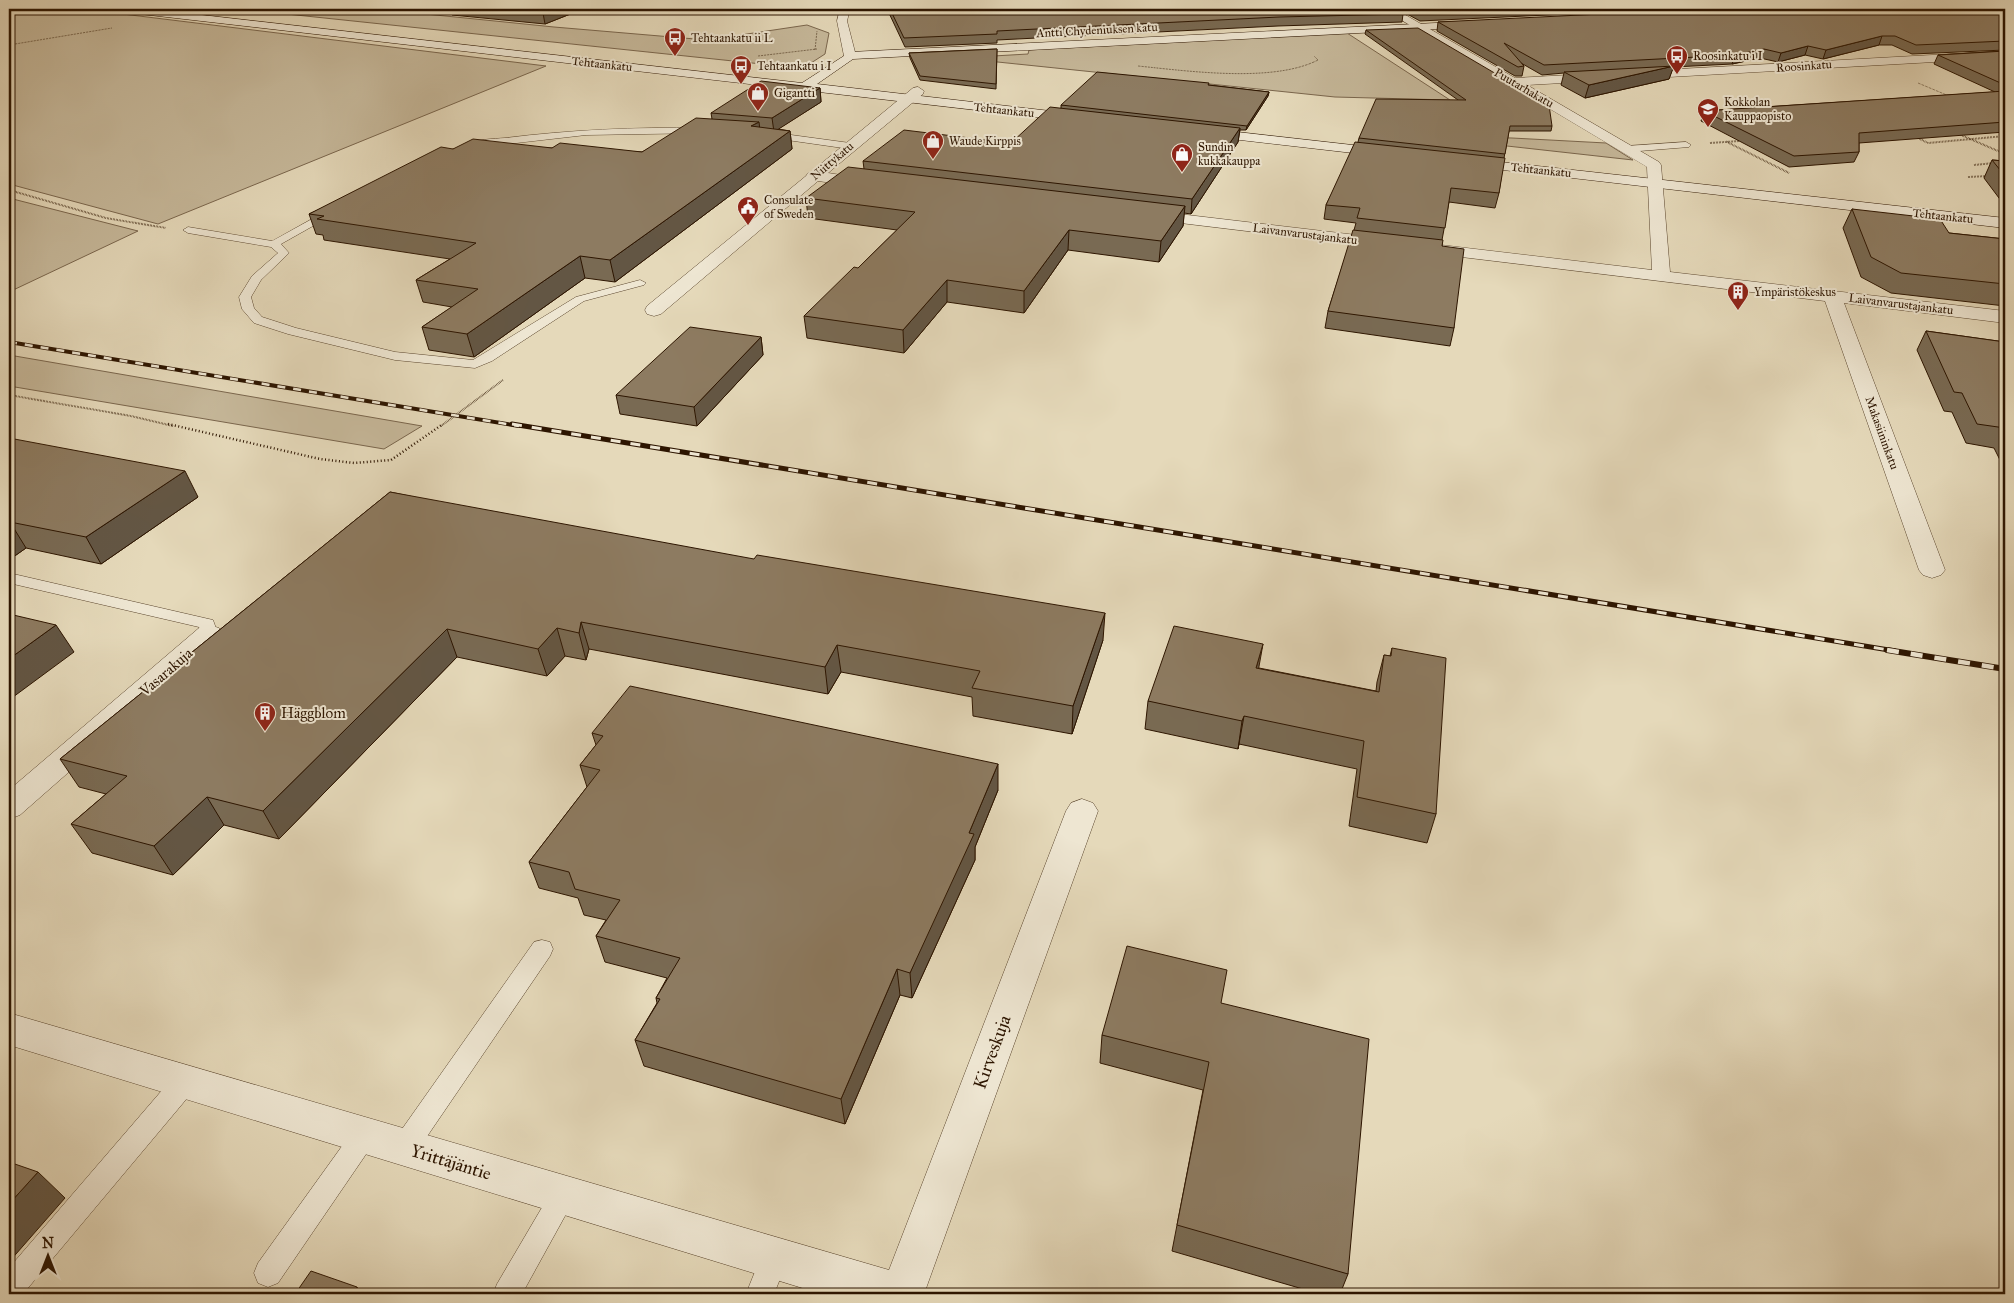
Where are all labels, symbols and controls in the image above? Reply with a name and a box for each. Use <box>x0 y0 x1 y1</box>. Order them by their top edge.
street label: Antti Chydeniuksen katu <box>1035 20 1159 40</box>
bus stop icon: Tehtaankatu ii L <box>663 26 687 57</box>
place label: Tehtaankatu ii L <box>691 31 773 45</box>
bus stop icon: Roosinkatu i I <box>1665 44 1689 75</box>
place label: Roosinkatu i I <box>1693 49 1763 63</box>
street label: Tehtaankatu <box>571 54 634 74</box>
bus stop icon: Tehtaankatu i I <box>729 54 753 85</box>
street label: Roosinkatu <box>1776 57 1833 75</box>
place label: Tehtaankatu i I <box>757 59 832 73</box>
street label: Puutarhakatu <box>1492 65 1557 111</box>
shop icon: Gigantti <box>746 81 770 112</box>
place label: Gigantti <box>774 86 816 101</box>
place label: Kokkolan Kauppaopisto <box>1724 95 1791 123</box>
school or university icon: Kokkolan Kauppaopisto <box>1696 97 1720 128</box>
street label: Tehtaankatu <box>973 100 1036 120</box>
shop icon: Waude Kirppis <box>921 129 945 160</box>
place label: Waude Kirppis <box>949 134 1021 148</box>
street label: Niittykatu <box>808 139 857 183</box>
place label: Sundin kukkakauppa <box>1198 140 1261 168</box>
shop icon: Sundin kukkakauppa <box>1170 142 1194 173</box>
street label: Tehtaankatu <box>1510 160 1573 180</box>
place label: Consulate of Sweden <box>764 193 814 221</box>
public building icon: Consulate of Sweden <box>736 195 760 226</box>
street label: Tehtaankatu <box>1912 206 1975 226</box>
street label: Laivanvarustajankatu <box>1252 221 1359 247</box>
building icon: Ympäristökeskus <box>1726 280 1750 311</box>
place label: Ympäristökeskus <box>1754 285 1836 299</box>
street label: Laivanvarustajankatu <box>1848 291 1955 317</box>
street label: Makasiininkatu <box>1862 395 1902 472</box>
street label: Vasarakuja <box>135 644 197 701</box>
building icon: Häggblom <box>253 701 277 732</box>
place label: Häggblom <box>281 704 346 722</box>
street label: Kirveskuja <box>968 1012 1016 1092</box>
street label: Yrittäjäntie <box>408 1139 494 1185</box>
north arrow <box>22 1230 72 1280</box>
text: N <box>42 1235 54 1252</box>

